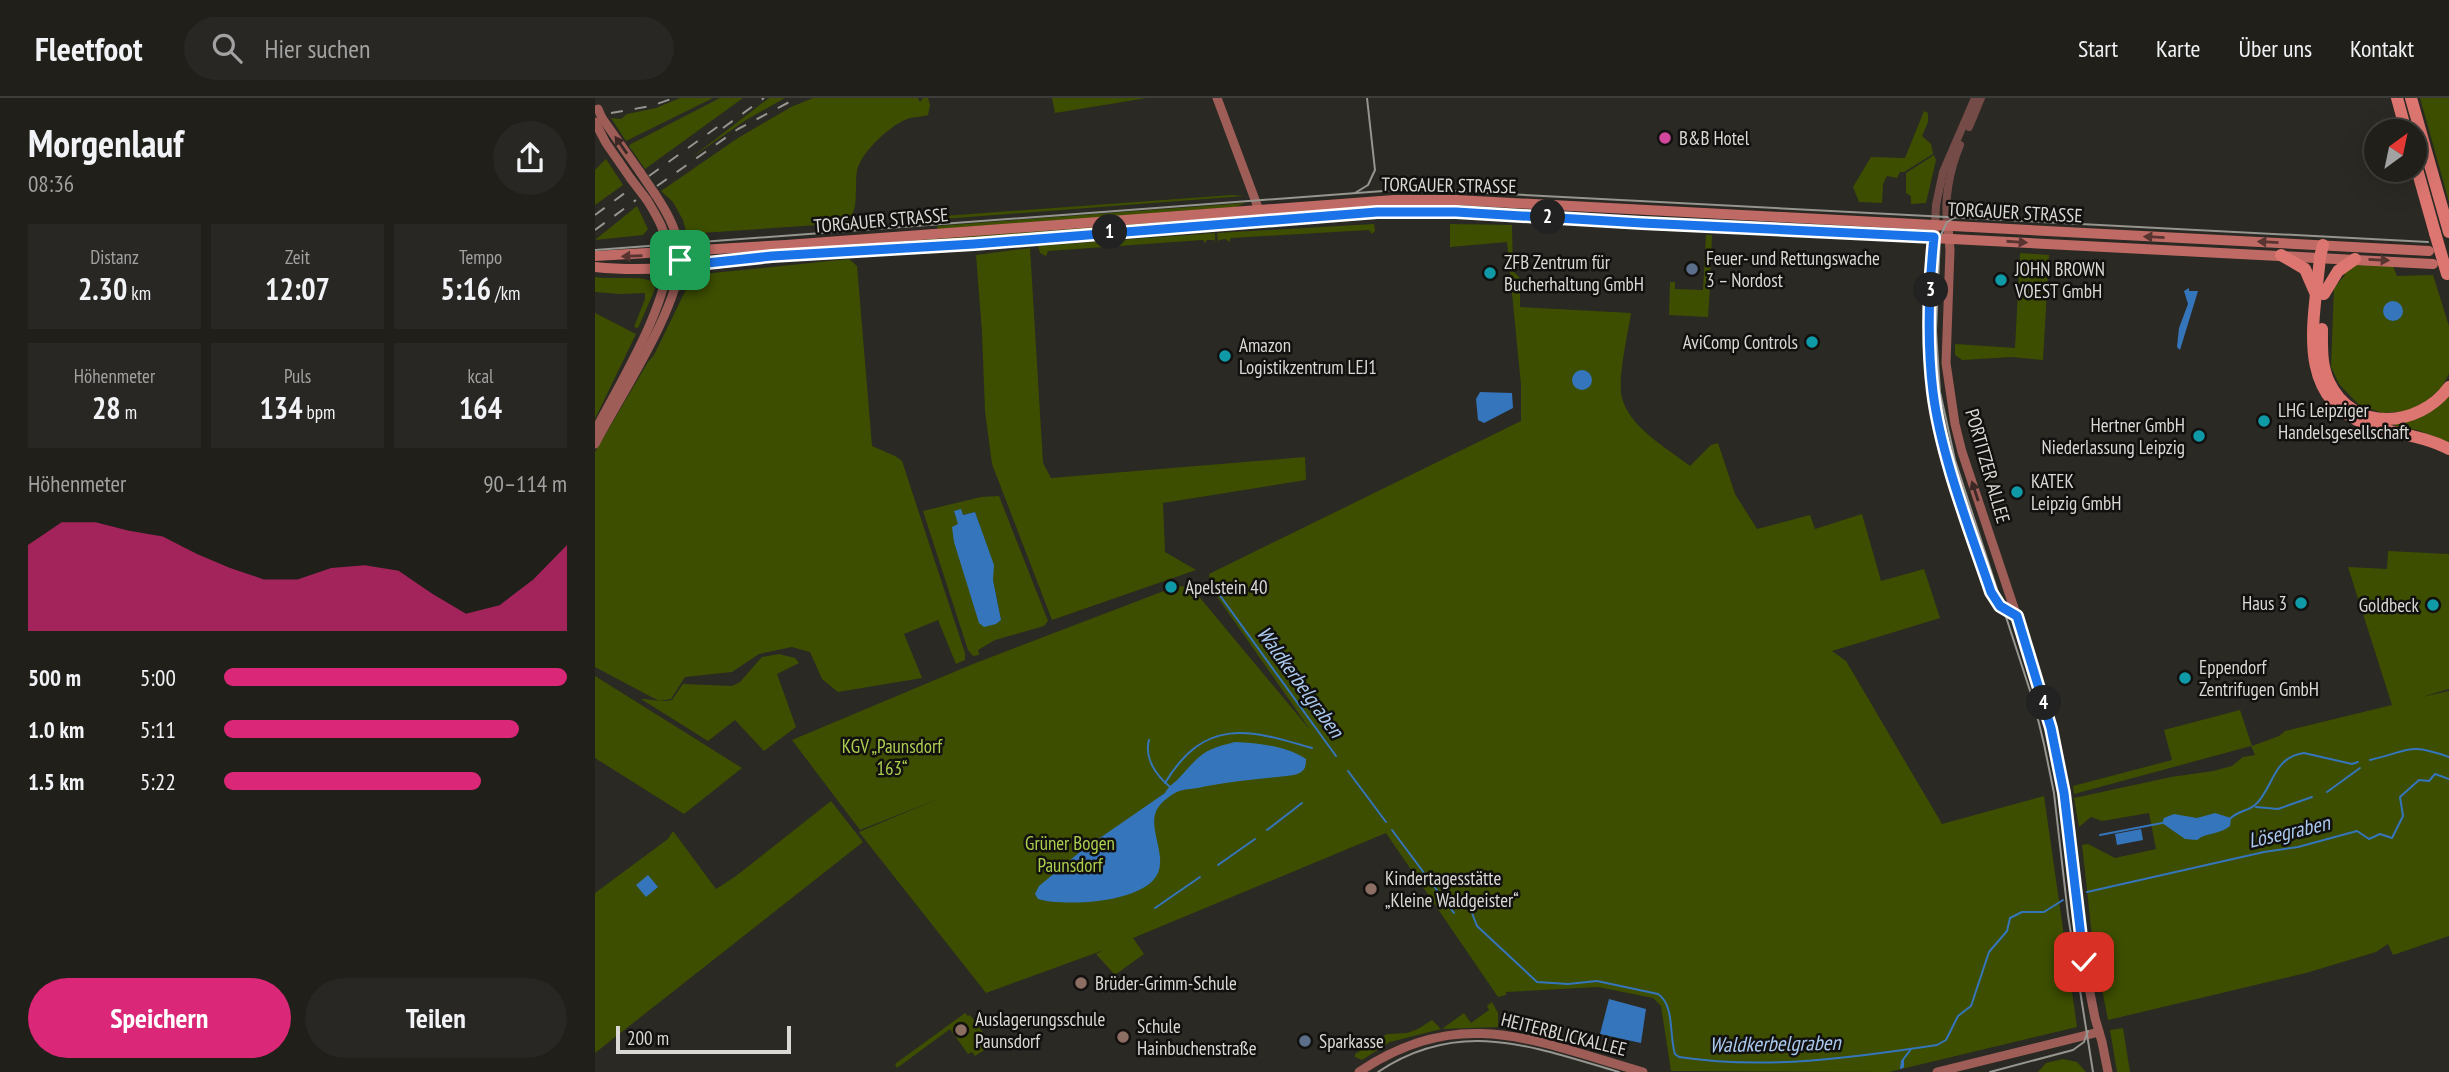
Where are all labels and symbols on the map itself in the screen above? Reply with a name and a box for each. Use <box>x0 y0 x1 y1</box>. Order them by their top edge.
north arrow <box>2364 119 2427 182</box>
place label: B&B Hotel <box>1679 126 1750 150</box>
marker: B&B Hotel <box>1657 130 1673 146</box>
one-way arrow <box>614 136 628 154</box>
street label: TORGAUER STRASSE <box>1381 172 1517 198</box>
street label: TORGAUER STRASSE <box>1947 196 2083 228</box>
pin: 2 <box>1531 200 1565 234</box>
street label: TORGAUER STRASSE <box>813 202 949 238</box>
pin: 1 <box>1093 214 1127 250</box>
pin <box>650 230 710 290</box>
one-way arrow <box>2143 231 2165 242</box>
one-way arrow <box>2007 237 2029 248</box>
one-way arrow <box>2256 237 2278 248</box>
place label: Feuer- und Rettungswache 3 – Nordost <box>1706 246 1880 292</box>
one-way arrow <box>621 250 643 261</box>
place label: ZFB Zentrum für Bucherhaltung GmbH <box>1504 250 1644 296</box>
one-way arrow <box>2369 255 2391 266</box>
place label: JOHN BROWN VOEST GmbH <box>2014 257 2105 303</box>
marker: Feuer- und Rettungswache 3 – Nordost <box>1684 261 1700 277</box>
marker: ZFB Zentrum für Bucherhaltung GmbH <box>1482 265 1498 281</box>
pin: 3 <box>1913 272 1949 308</box>
marker: JOHN BROWN VOEST GmbH <box>1993 272 2009 288</box>
place label: AviComp Controls <box>1683 330 1798 354</box>
place label: Amazon Logistikzentrum LEJ1 <box>1239 333 1377 379</box>
marker: AviComp Controls <box>1804 334 1820 350</box>
marker: Amazon Logistikzentrum LEJ1 <box>1217 348 1233 364</box>
place label: LHG Leipziger Handelsgesellschaft <box>2278 398 2410 444</box>
street label: PORTITZER ALLEE <box>1960 406 2016 526</box>
place label: Hertner GmbH Niederlassung Leipzig <box>2042 413 2185 459</box>
marker: LHG Leipziger Handelsgesellschaft <box>2256 413 2272 429</box>
marker: Hertner GmbH Niederlassung Leipzig <box>2191 428 2207 444</box>
place label: KATEK Leipzig GmbH <box>2031 469 2121 515</box>
one-way arrow <box>1969 481 1980 502</box>
marker: KATEK Leipzig GmbH <box>2009 484 2025 500</box>
place label: Apelstein 40 <box>1185 575 1267 599</box>
marker: Apelstein 40 <box>1163 579 1179 595</box>
place label: Haus 3 <box>2242 591 2287 615</box>
place label: Goldbeck <box>2359 593 2420 617</box>
marker: Haus 3 <box>2293 595 2309 611</box>
marker: Goldbeck <box>2425 597 2441 613</box>
water label: Waldkerbelgraben <box>1251 621 1351 744</box>
place label: Eppendorf Zentrifugen GmbH <box>2199 655 2319 701</box>
marker: Eppendorf Zentrifugen GmbH <box>2177 670 2193 686</box>
pin: 4 <box>2027 686 2061 720</box>
park label: KGV „Paunsdorf 163“ <box>842 734 943 780</box>
water label: Lösegraben <box>2246 809 2334 854</box>
park label: Grüner Bogen Paunsdorf <box>1025 831 1115 877</box>
place label: Kindertagesstätte „Kleine Waldgeister“ <box>1385 866 1519 912</box>
marker: Kindertagesstätte „Kleine Waldgeister“ <box>1363 881 1379 897</box>
pin <box>2054 932 2114 992</box>
place label: Brüder-Grimm-Schule <box>1095 971 1237 995</box>
marker: Brüder-Grimm-Schule <box>1073 975 1089 991</box>
place label: Auslagerungsschule Paunsdorf <box>975 1007 1105 1053</box>
street label: HEITERBLICKALLEE <box>1499 1007 1629 1061</box>
place label: Schule Hainbuchenstraße <box>1137 1014 1257 1060</box>
marker: Auslagerungsschule Paunsdorf <box>953 1022 969 1038</box>
scale bar <box>616 1023 791 1055</box>
marker: Schule Hainbuchenstraße <box>1115 1029 1131 1045</box>
place label: Sparkasse <box>1319 1029 1384 1053</box>
water label: Waldkerbelgraben <box>1709 1029 1843 1058</box>
marker: Sparkasse <box>1297 1033 1313 1049</box>

